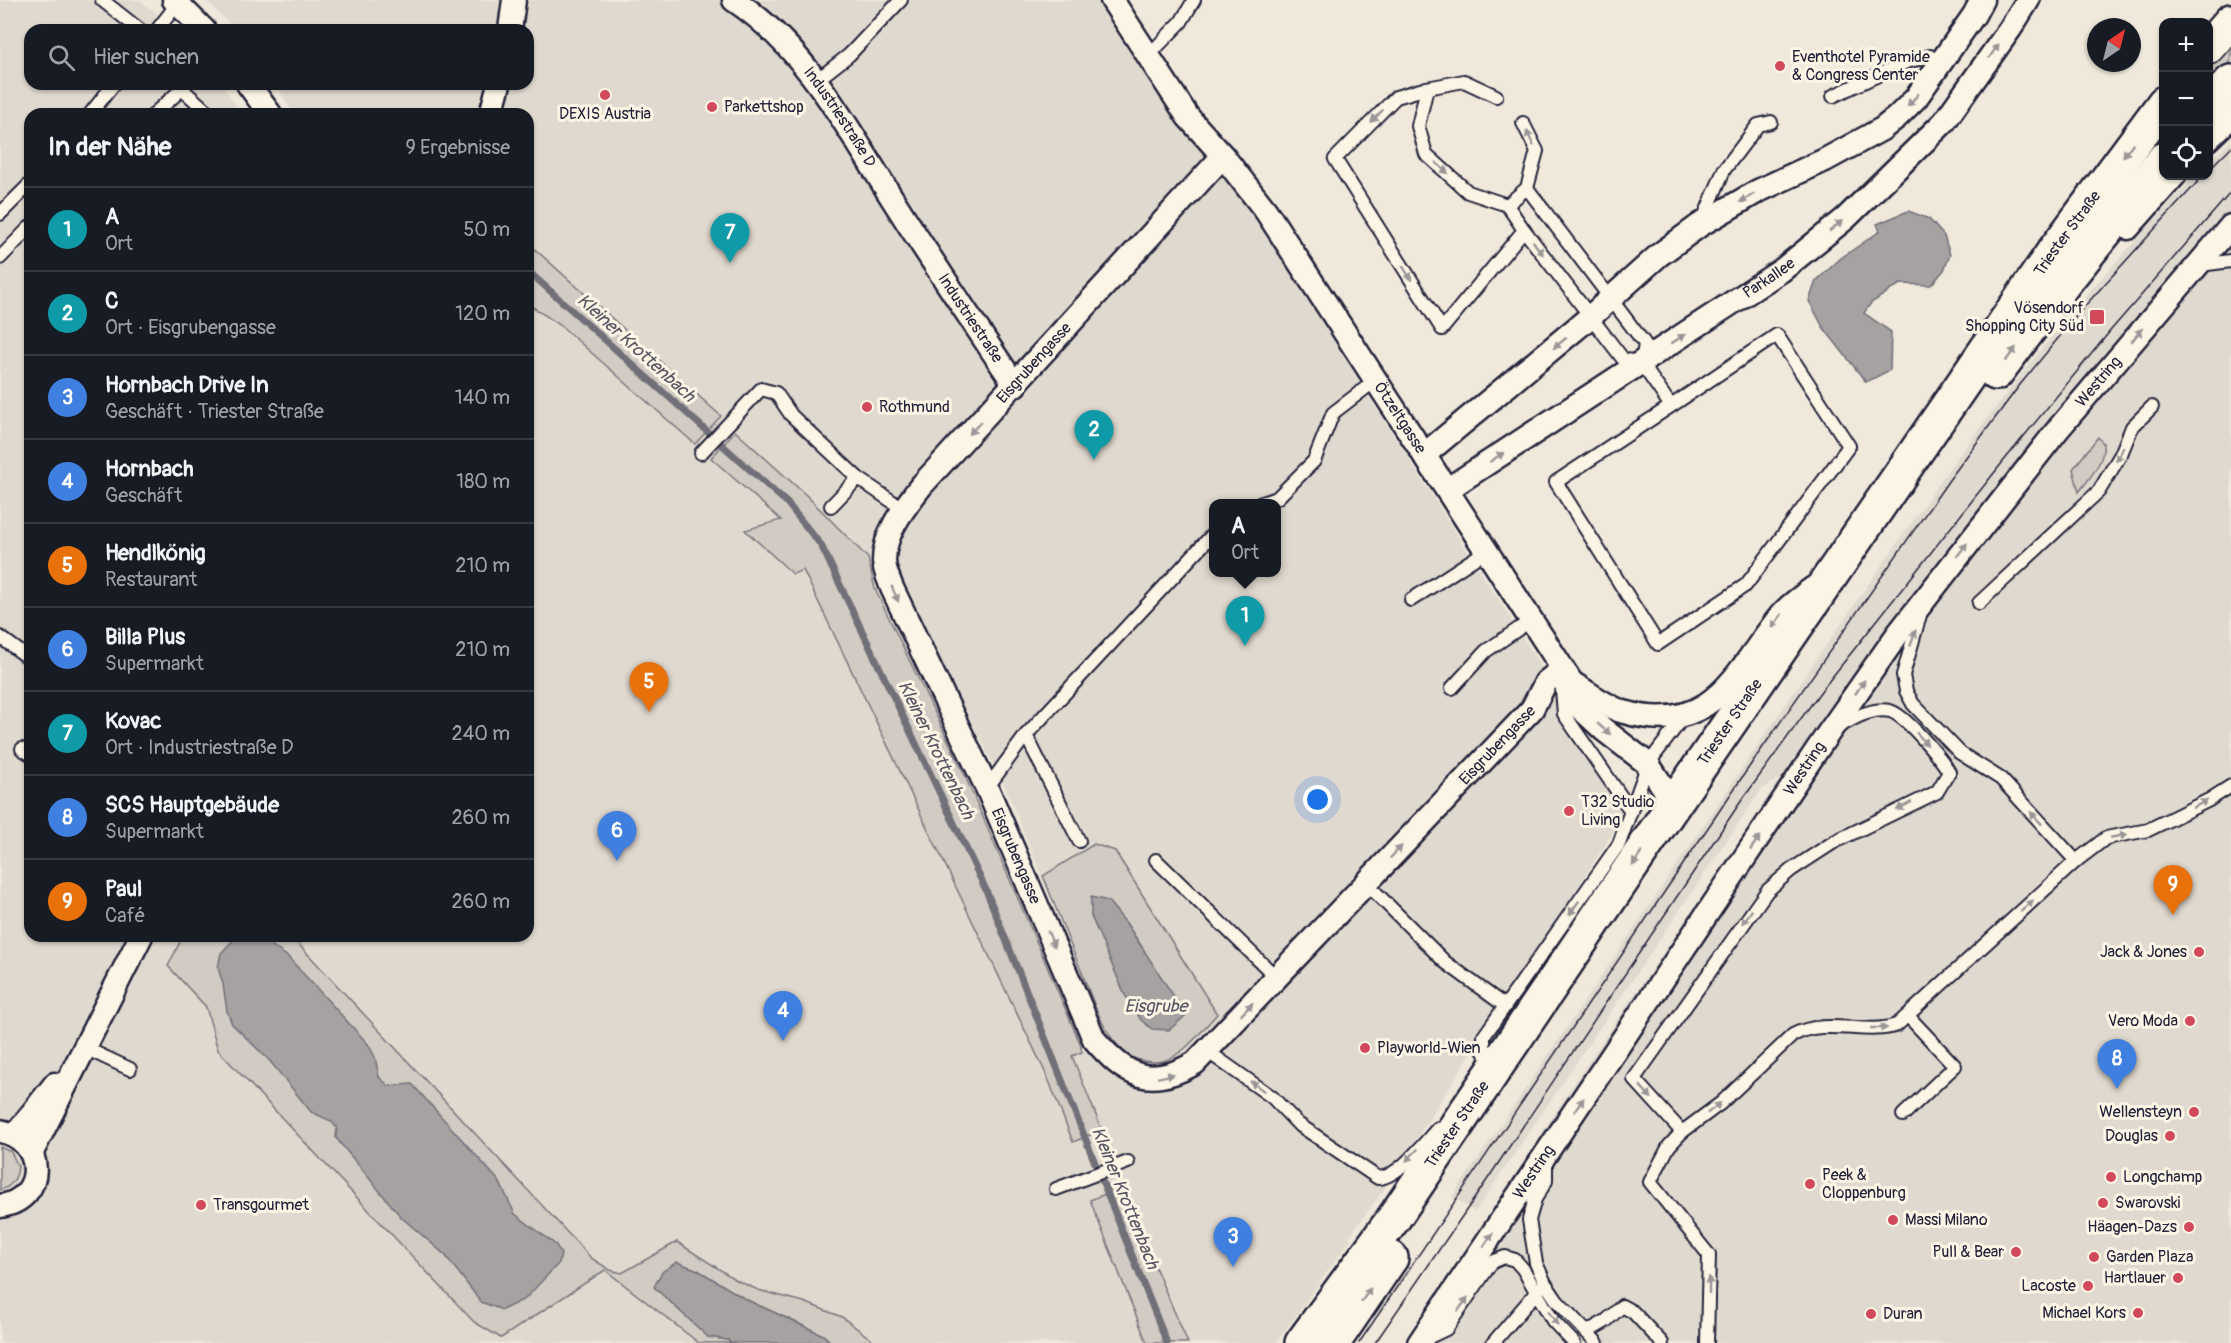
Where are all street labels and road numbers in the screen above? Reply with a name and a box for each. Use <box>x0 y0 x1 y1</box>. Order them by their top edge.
street label: Industriestraße D <box>799 63 880 171</box>
street label: Triester Straße <box>2030 187 2105 280</box>
street label: Parkallee <box>1739 253 1799 303</box>
street label: Industriestraße <box>934 270 1007 367</box>
street label: Eisgrubengasse <box>992 318 1076 408</box>
street label: Westring <box>2071 352 2126 411</box>
street label: Ötzeltgasse <box>1369 378 1431 457</box>
street label: Triester Straße <box>1693 675 1767 770</box>
street label: Eisgrubengasse <box>1455 701 1540 789</box>
street label: Westring <box>1779 738 1830 799</box>
street label: Eisgrubengasse <box>987 805 1045 907</box>
street label: Triester Straße <box>1421 1077 1494 1172</box>
street label: Westring <box>1509 1141 1559 1203</box>

